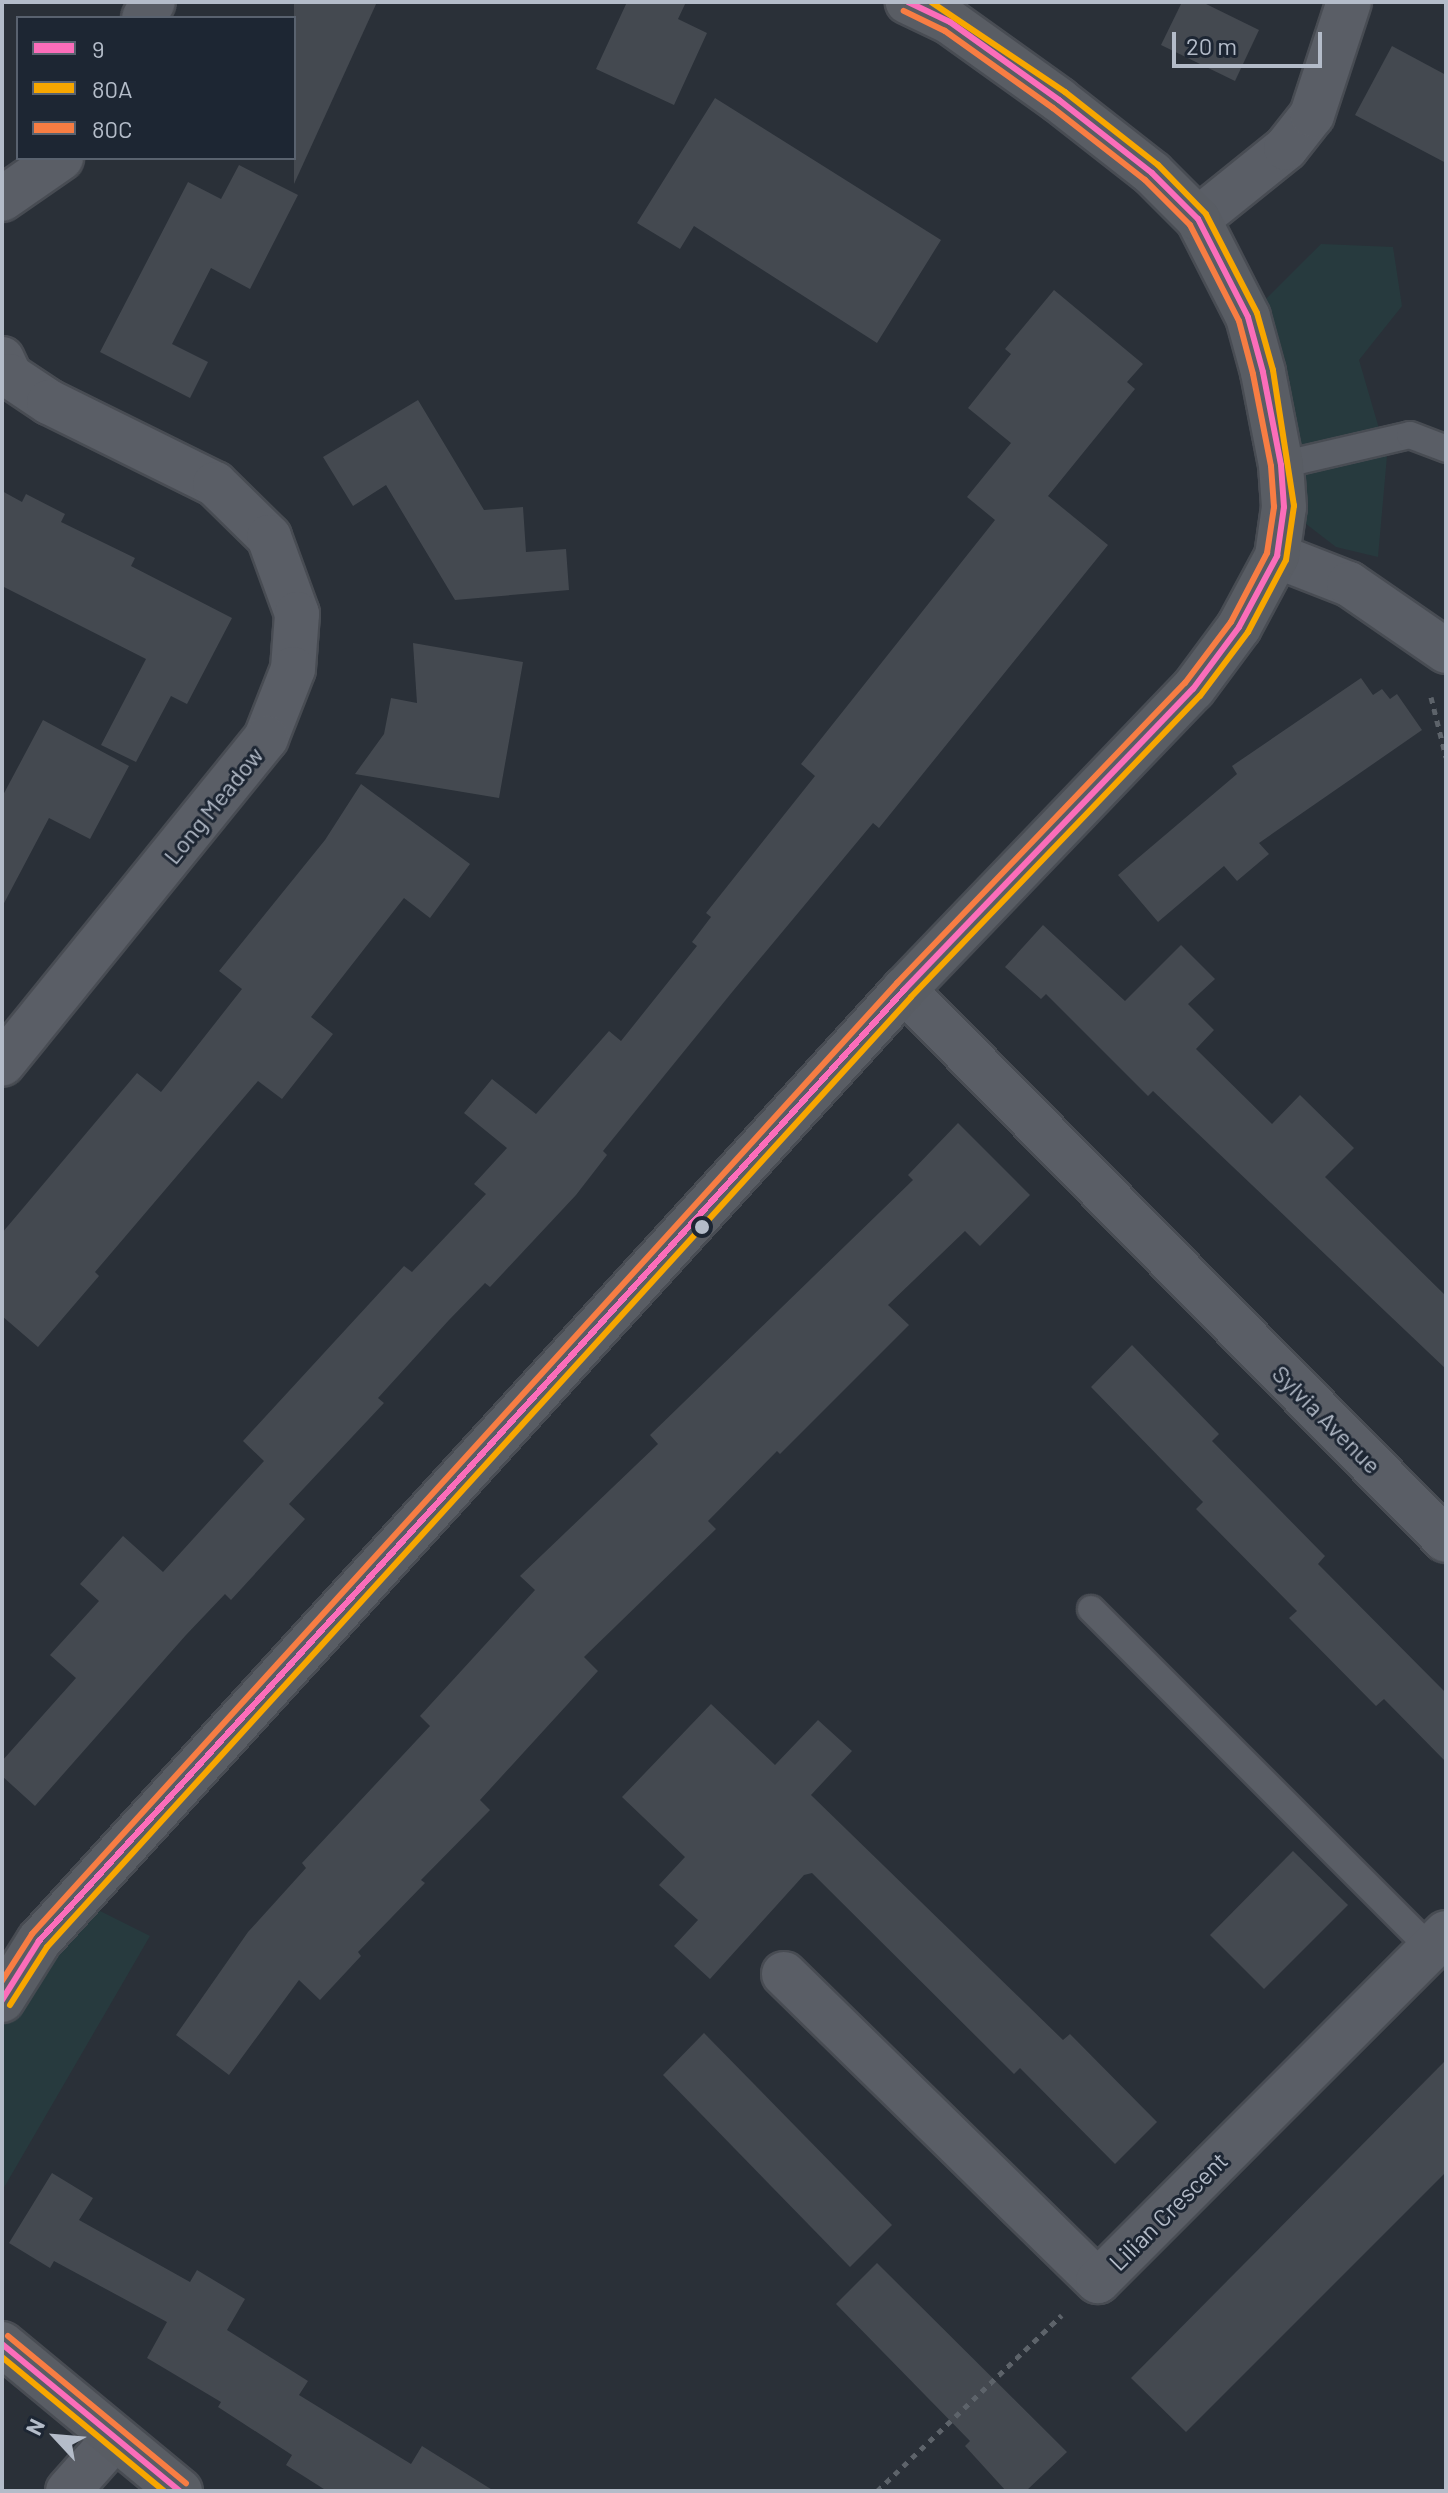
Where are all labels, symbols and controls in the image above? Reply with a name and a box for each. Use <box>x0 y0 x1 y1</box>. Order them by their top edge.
legend <box>16 16 296 160</box>
scale bar <box>1176 16 1326 66</box>
text: 20 m <box>1186 31 1237 60</box>
text: 9 <box>92 34 105 63</box>
text: 80A <box>92 74 133 103</box>
text: 80C <box>92 114 133 143</box>
street label: Long Meadow <box>157 741 269 869</box>
unlabelled marker <box>694 1219 710 1235</box>
street label: Sylvia Avenue <box>1267 1359 1387 1479</box>
street label: Lilian Crescent <box>1103 2146 1233 2276</box>
north arrow <box>16 2397 96 2477</box>
text: N <box>20 2414 49 2439</box>

